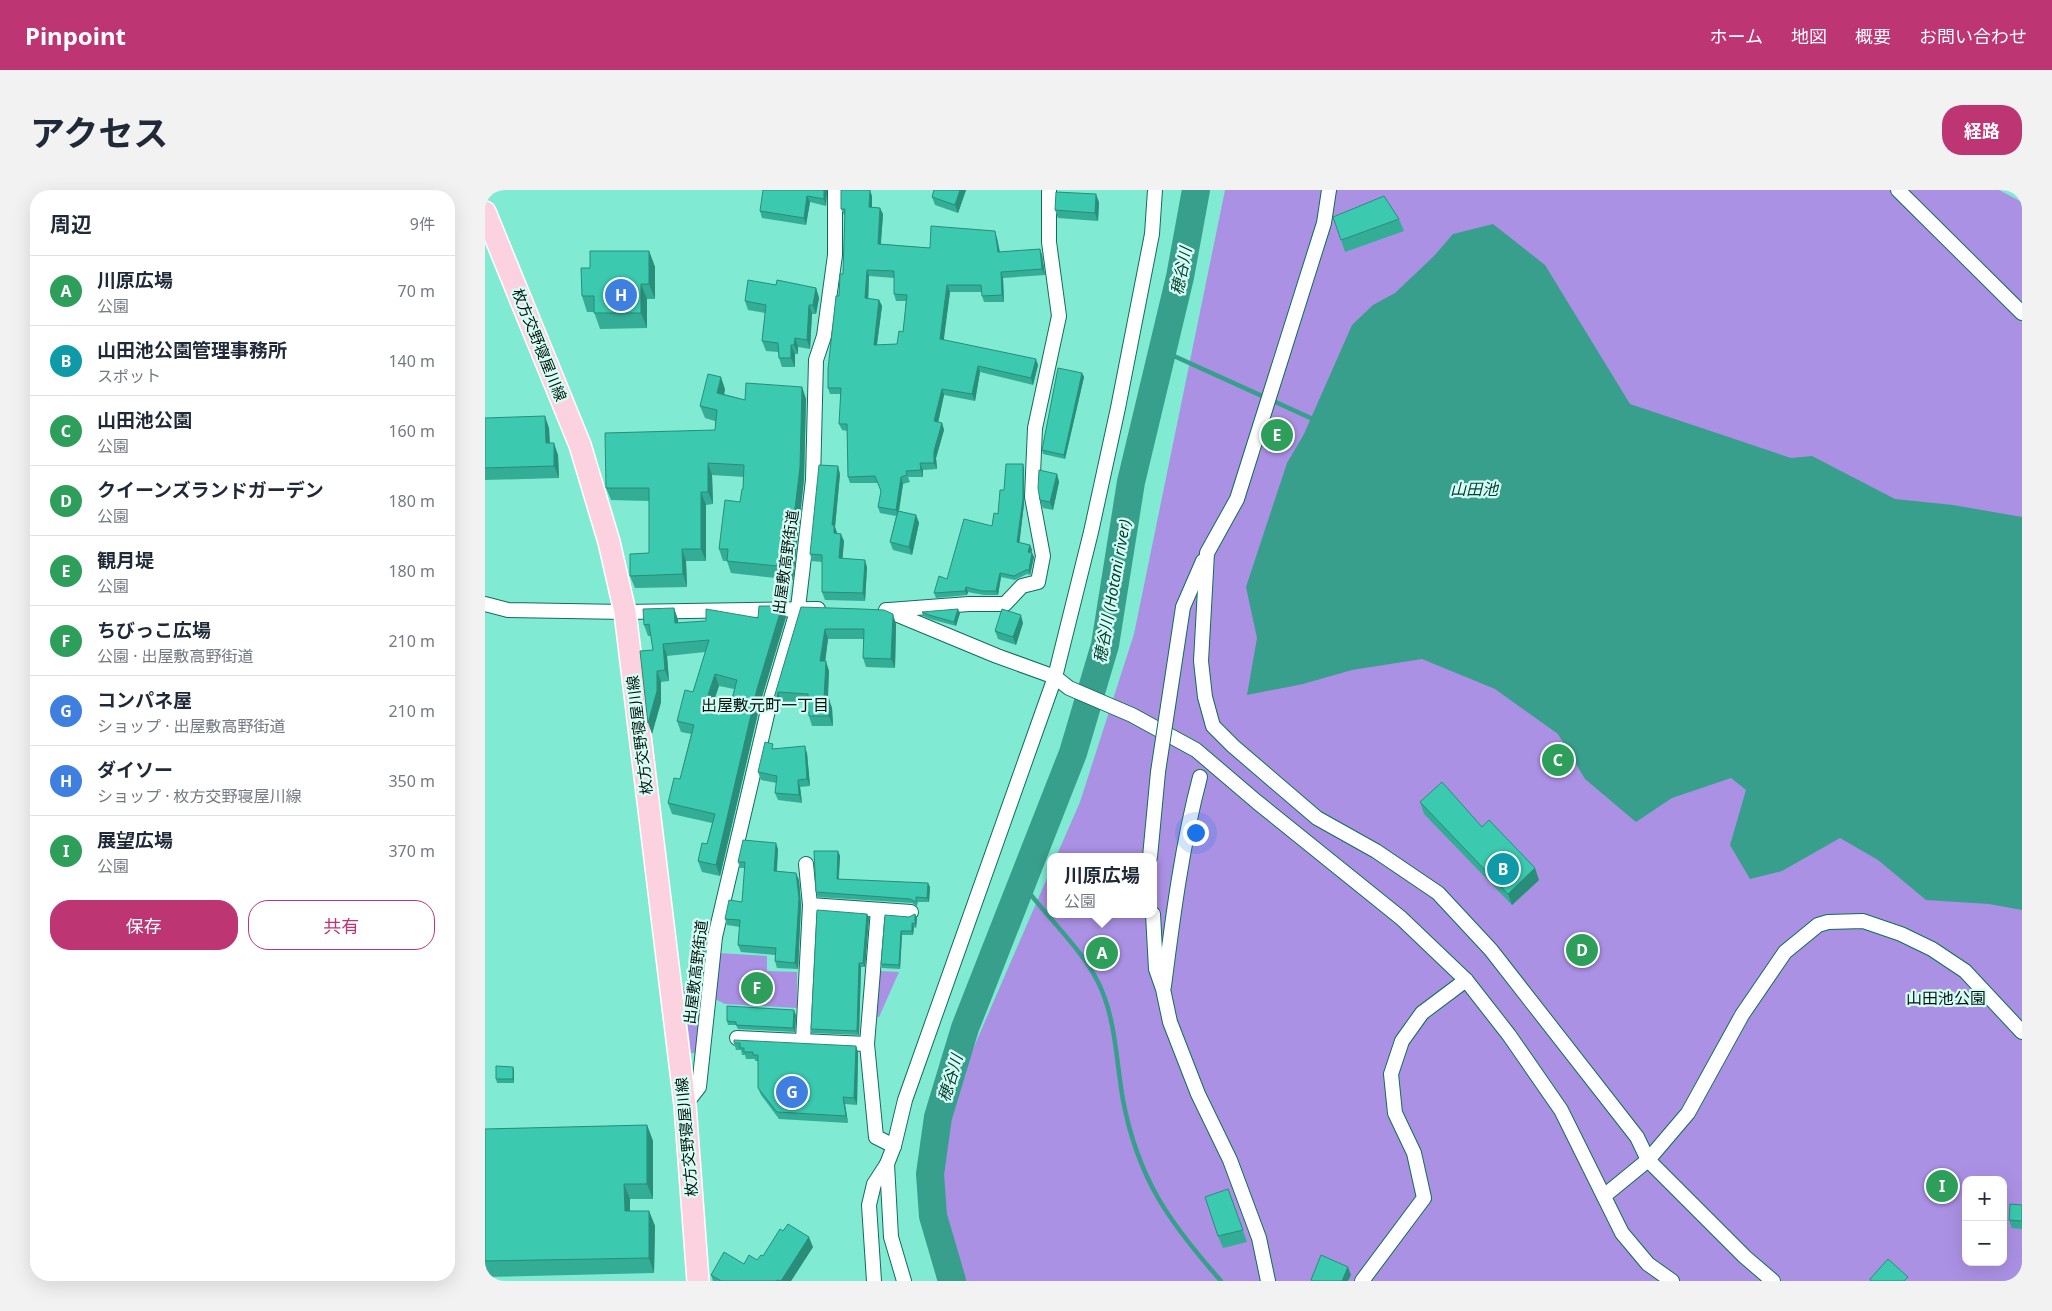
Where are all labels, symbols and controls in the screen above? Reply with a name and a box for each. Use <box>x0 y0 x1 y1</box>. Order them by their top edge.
text: Pinpoint <box>25 19 126 52</box>
text: ホーム <box>1710 24 1763 48</box>
text: 地図 <box>1791 24 1827 48</box>
text: 概要 <box>1855 24 1891 48</box>
text: お問い合わせ <box>1919 24 2027 48</box>
button: 経路 <box>1942 105 2022 155</box>
text: アクセス <box>30 109 168 156</box>
text: 周辺 <box>50 210 92 238</box>
text: 9件 <box>410 213 435 235</box>
water label: 穂谷川 <box>1166 243 1197 297</box>
text: 川原広場 <box>97 267 173 293</box>
pin: H <box>605 276 637 314</box>
text: A <box>60 280 72 302</box>
text: 70 m <box>398 280 435 302</box>
street label: 枚方交野寝屋川線 <box>508 285 572 404</box>
text: 公園 <box>97 295 129 317</box>
text: 山田池公園管理事務所 <box>97 337 287 363</box>
text: B <box>61 350 71 372</box>
text: 140 m <box>388 350 435 372</box>
text: スポット <box>97 365 161 387</box>
text: 山田池公園 <box>97 407 192 433</box>
pin: E <box>1261 416 1293 454</box>
text: C <box>61 420 71 442</box>
text: 160 m <box>388 420 435 442</box>
text: 公園 <box>97 435 129 457</box>
text: クイーンズランドガーデン <box>97 477 324 503</box>
water label: 山田池 <box>1450 478 1500 500</box>
text: D <box>60 490 72 512</box>
text: 180 m <box>388 490 435 512</box>
text: 公園 <box>97 505 129 527</box>
street label: 出屋敷高野街道 <box>768 508 802 615</box>
water label: 穂谷川 (Hotani river) <box>1089 517 1135 665</box>
text: 観月堤 <box>97 547 154 573</box>
text: E <box>62 560 70 582</box>
text: 180 m <box>388 560 435 582</box>
text: 公園 <box>97 575 129 597</box>
text: ちびっこ広場 <box>97 617 211 643</box>
text: F <box>62 630 70 652</box>
text: 210 m <box>388 630 435 652</box>
text: 公園 · 出屋敷高野街道 <box>97 645 254 667</box>
street label: 枚方交野寝屋川線 <box>622 674 656 796</box>
text: コンパネ屋 <box>97 687 192 713</box>
district label: 出屋敷元町一丁目 <box>701 694 829 716</box>
text: G <box>60 700 72 722</box>
text: 210 m <box>388 700 435 722</box>
text: ショップ · 出屋敷高野街道 <box>97 715 286 737</box>
pin: C <box>1542 741 1574 779</box>
text: ダイソー <box>97 757 173 783</box>
text: H <box>60 770 72 792</box>
text: 350 m <box>388 770 435 792</box>
text: ショップ · 枚方交野寝屋川線 <box>97 785 302 807</box>
your location <box>1183 820 1209 846</box>
text: 展望広場 <box>97 827 173 853</box>
text: I <box>63 840 69 862</box>
text: 370 m <box>388 840 435 862</box>
pin: B <box>1487 850 1519 888</box>
popup <box>1047 853 1157 918</box>
text: 公園 <box>97 855 129 877</box>
text: 川原広場 <box>1064 862 1140 888</box>
text: 公園 <box>1064 890 1096 912</box>
button: 保存 <box>50 900 238 950</box>
button: 共有 <box>248 900 435 950</box>
street label: 出屋敷高野街道 <box>679 919 711 1025</box>
pin: D <box>1566 931 1598 969</box>
pin: A <box>1086 934 1118 972</box>
pin: F <box>741 969 773 1007</box>
district label: 山田池公園 <box>1906 987 1986 1009</box>
water label: 穂谷川 <box>932 1050 968 1104</box>
pin: G <box>776 1073 808 1111</box>
street label: 枚方交野寝屋川線 <box>671 1076 701 1198</box>
pin: I <box>1926 1167 1958 1205</box>
map controls <box>1962 1176 2007 1266</box>
button: + <box>1962 1176 2007 1221</box>
button: − <box>1962 1221 2007 1266</box>

